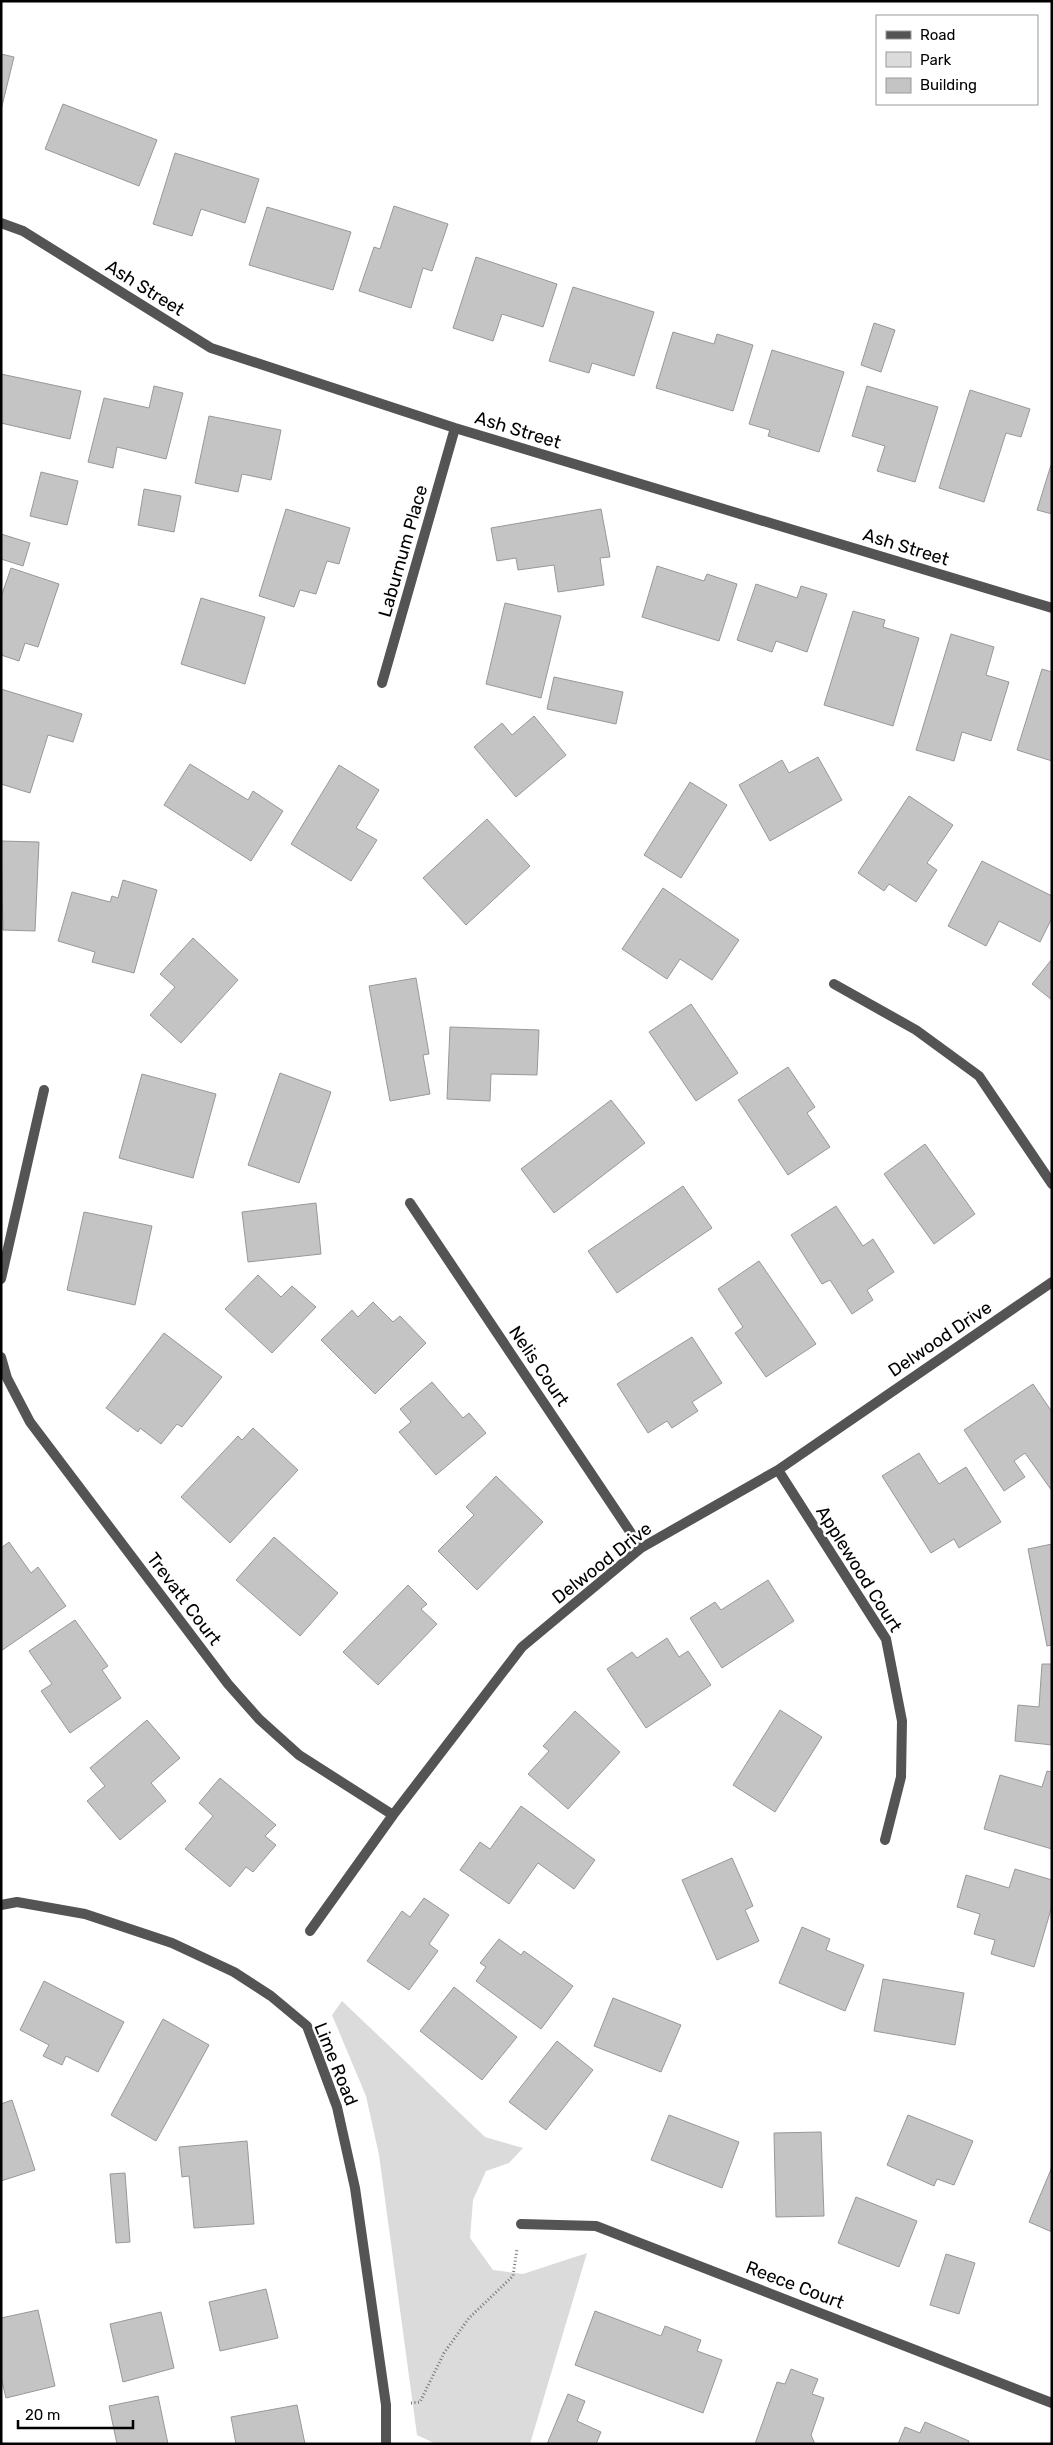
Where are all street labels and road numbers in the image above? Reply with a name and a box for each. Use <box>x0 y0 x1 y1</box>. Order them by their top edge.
street label: Ash Street <box>102 255 188 321</box>
street label: Ash Street <box>472 407 564 453</box>
street label: Laburnum Place <box>374 482 432 620</box>
street label: Ash Street <box>860 524 952 570</box>
street label: Delwood Drive <box>884 1296 996 1382</box>
street label: Nelis Court <box>504 1322 574 1410</box>
street label: Applewood Court <box>811 1502 907 1636</box>
street label: Delwood Drive <box>548 1517 656 1609</box>
street label: Trevatt Court <box>142 1548 226 1650</box>
street label: Lime Road <box>309 2019 363 2109</box>
street label: Reece Court <box>743 2256 847 2314</box>

